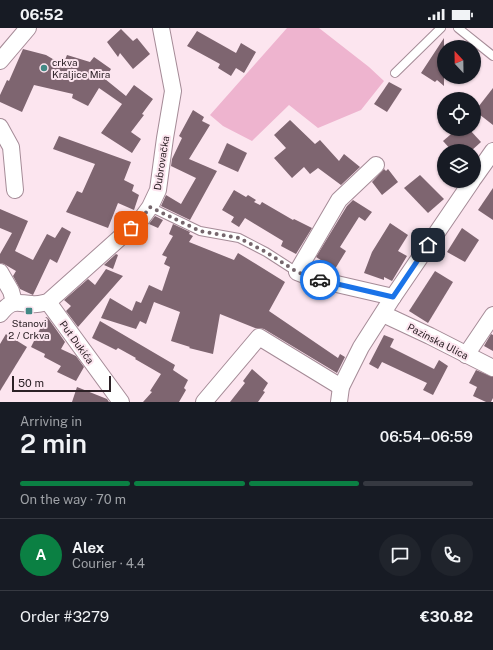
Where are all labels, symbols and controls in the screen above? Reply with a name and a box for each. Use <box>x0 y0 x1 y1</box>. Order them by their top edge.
text: 06:52 <box>20 6 63 23</box>
north arrow <box>437 40 481 84</box>
map controls <box>437 40 481 188</box>
place label: crkva Kraljice Mira <box>52 56 110 80</box>
marker: crkva Kraljice Mira <box>39 63 49 73</box>
button: locate <box>437 92 481 136</box>
street label: Dubrovačka <box>151 135 171 191</box>
button: layers <box>437 144 481 188</box>
pin <box>114 211 148 245</box>
icon: bag <box>120 217 142 239</box>
pin <box>411 228 445 262</box>
icon: home <box>417 234 439 256</box>
courier <box>300 260 340 300</box>
icon: car <box>309 269 331 291</box>
marker: Stanovi 2 / Crkva <box>24 306 34 316</box>
place label: Stanovi 2 / Crkva <box>8 317 50 341</box>
street label: Put Dukića <box>57 318 97 366</box>
street label: Pazinska Ulica <box>406 321 470 361</box>
scale bar <box>12 374 111 393</box>
text: 50 m <box>18 377 44 389</box>
text: Arriving in <box>20 414 82 429</box>
text: 2 min <box>20 428 87 459</box>
text: 06:54–06:59 <box>380 428 473 445</box>
text: On the way · 70 m <box>20 492 126 507</box>
button: chat <box>379 534 421 576</box>
button: phone <box>431 534 473 576</box>
text: Alex <box>72 539 104 556</box>
text: A <box>36 546 46 563</box>
text: Courier · 4.4 <box>72 556 145 571</box>
text: Order #3279 <box>20 608 109 625</box>
text: €30.82 <box>420 608 473 625</box>

